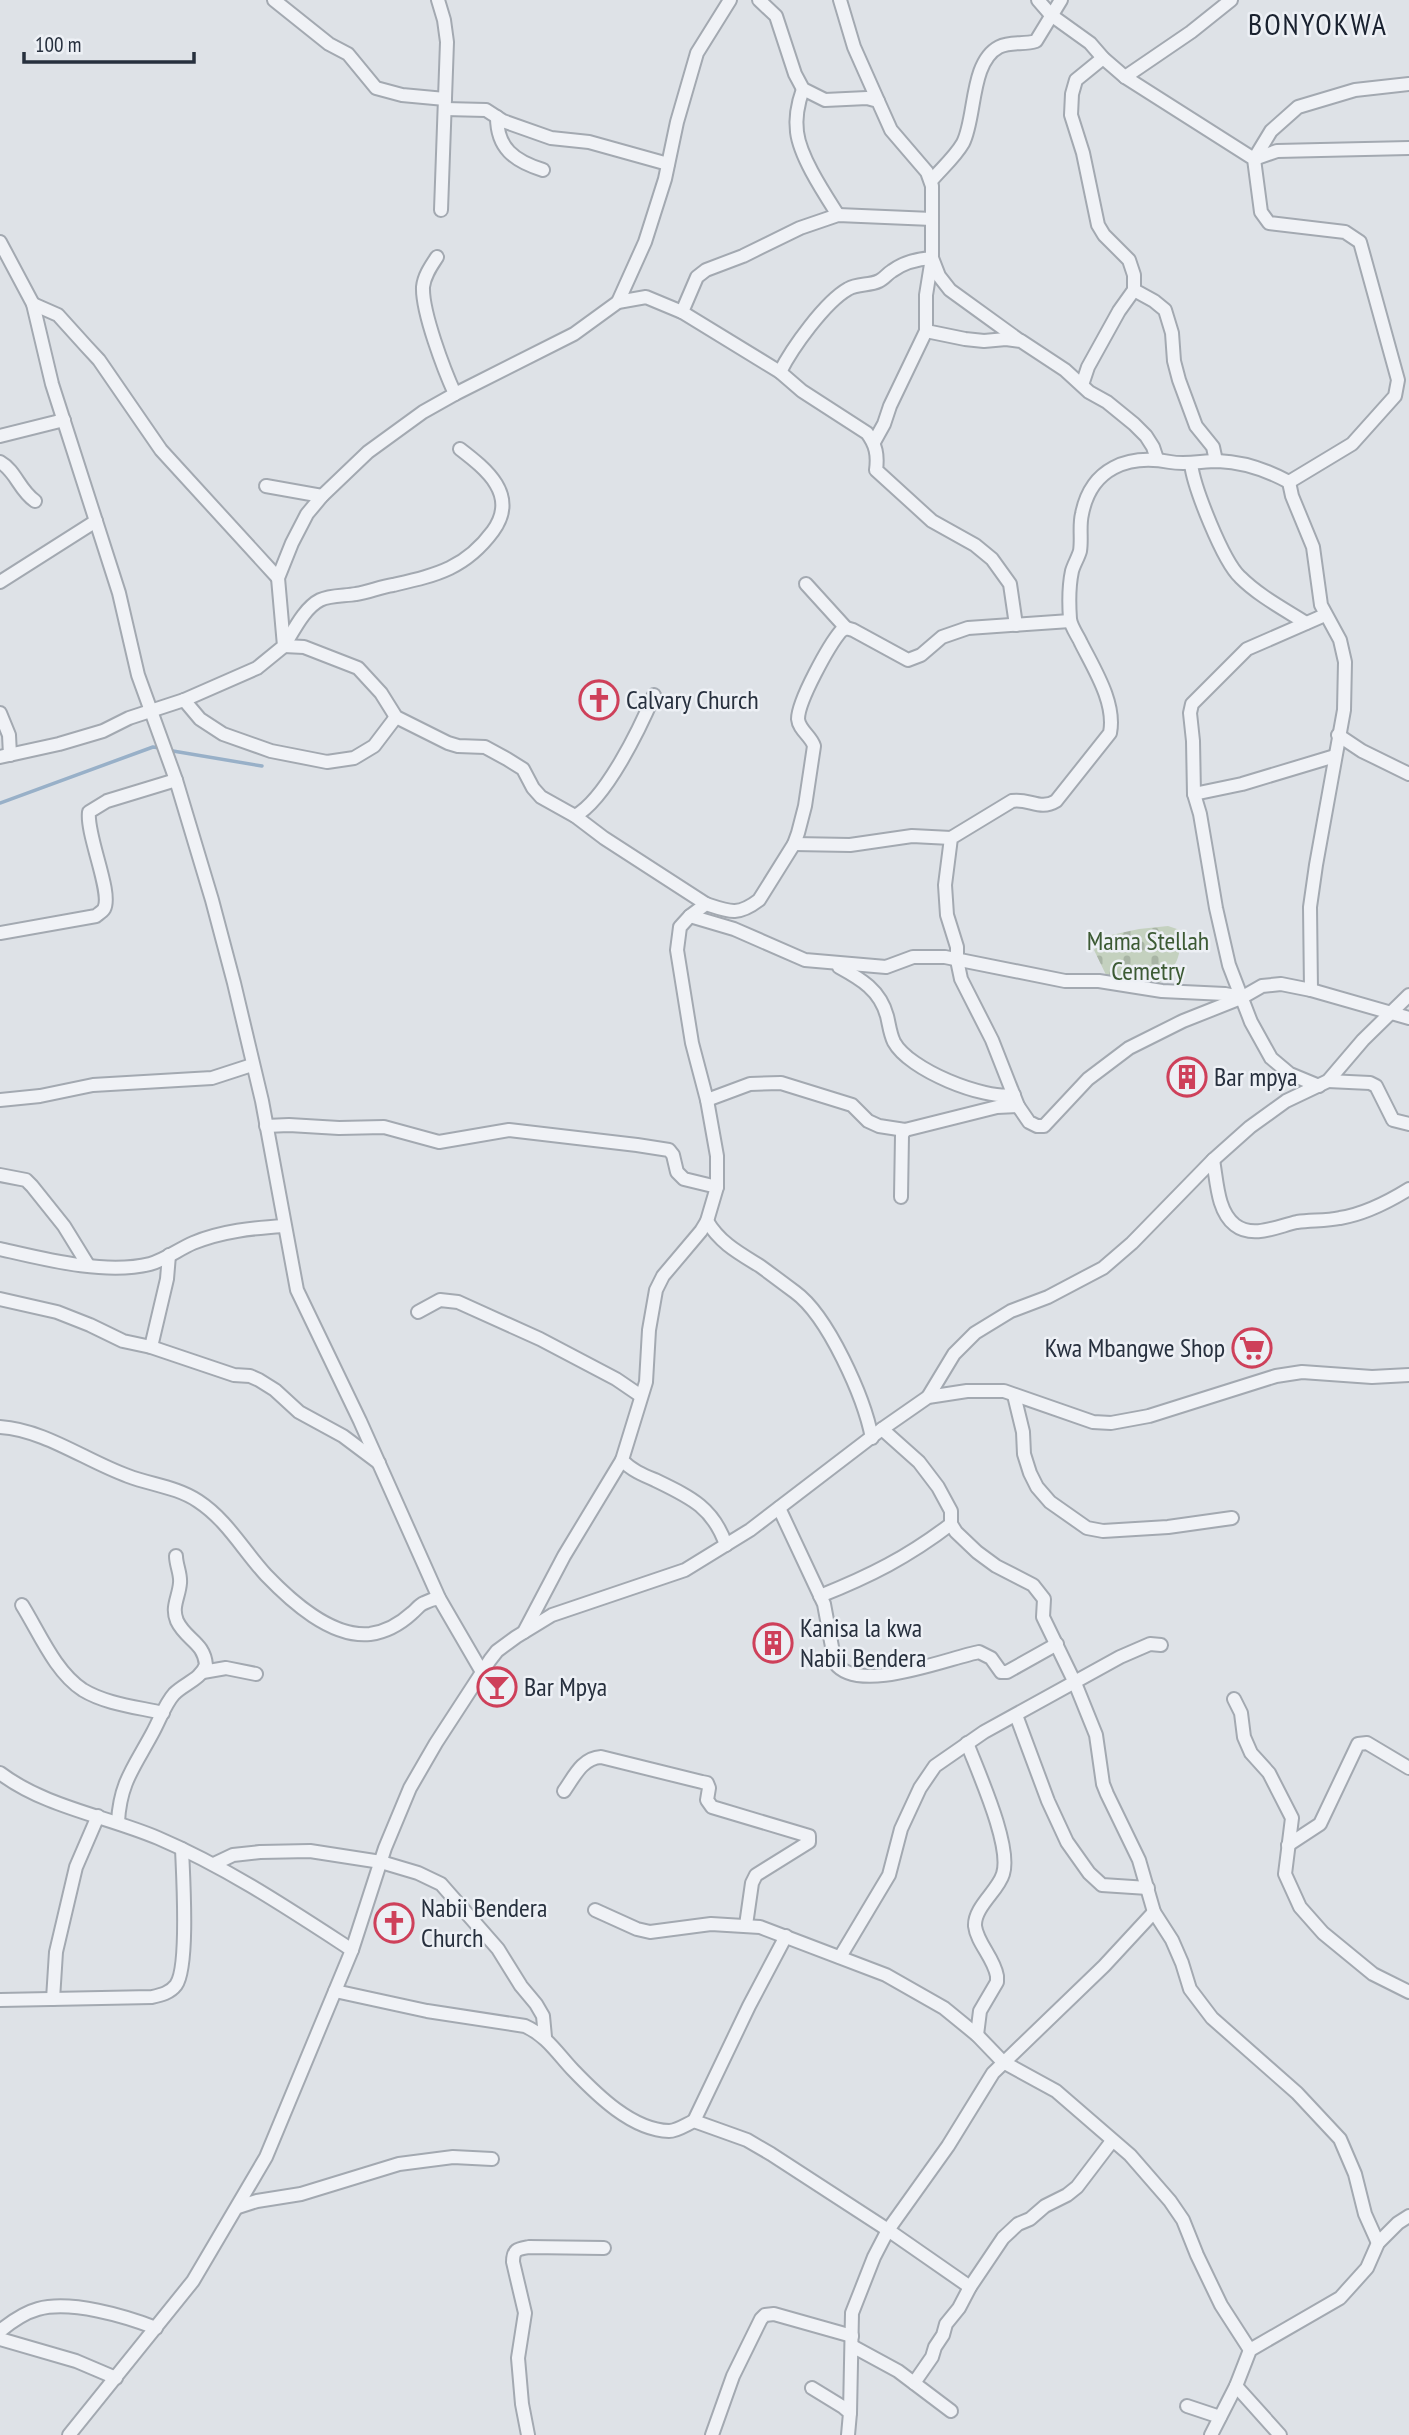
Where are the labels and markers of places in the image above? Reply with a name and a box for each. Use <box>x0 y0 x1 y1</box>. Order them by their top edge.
church icon: Calvary Church <box>578 679 620 721</box>
place label: Calvary Church <box>626 683 759 716</box>
building icon: Bar mpya <box>1166 1056 1208 1098</box>
place label: Bar mpya <box>1214 1060 1297 1093</box>
supermarket icon: Kwa Mbangwe Shop <box>1231 1327 1273 1369</box>
place label: Kwa Mbangwe Shop <box>1045 1331 1225 1364</box>
place label: Kanisa la kwa Nabii Bendera <box>800 1611 926 1674</box>
building icon: Kanisa la kwa Nabii Bendera <box>752 1622 794 1664</box>
bar icon: Bar Mpya <box>476 1666 518 1708</box>
place label: Bar Mpya <box>524 1670 607 1703</box>
place label: Nabii Bendera Church <box>421 1891 547 1954</box>
church icon: Nabii Bendera Church <box>373 1902 415 1944</box>

